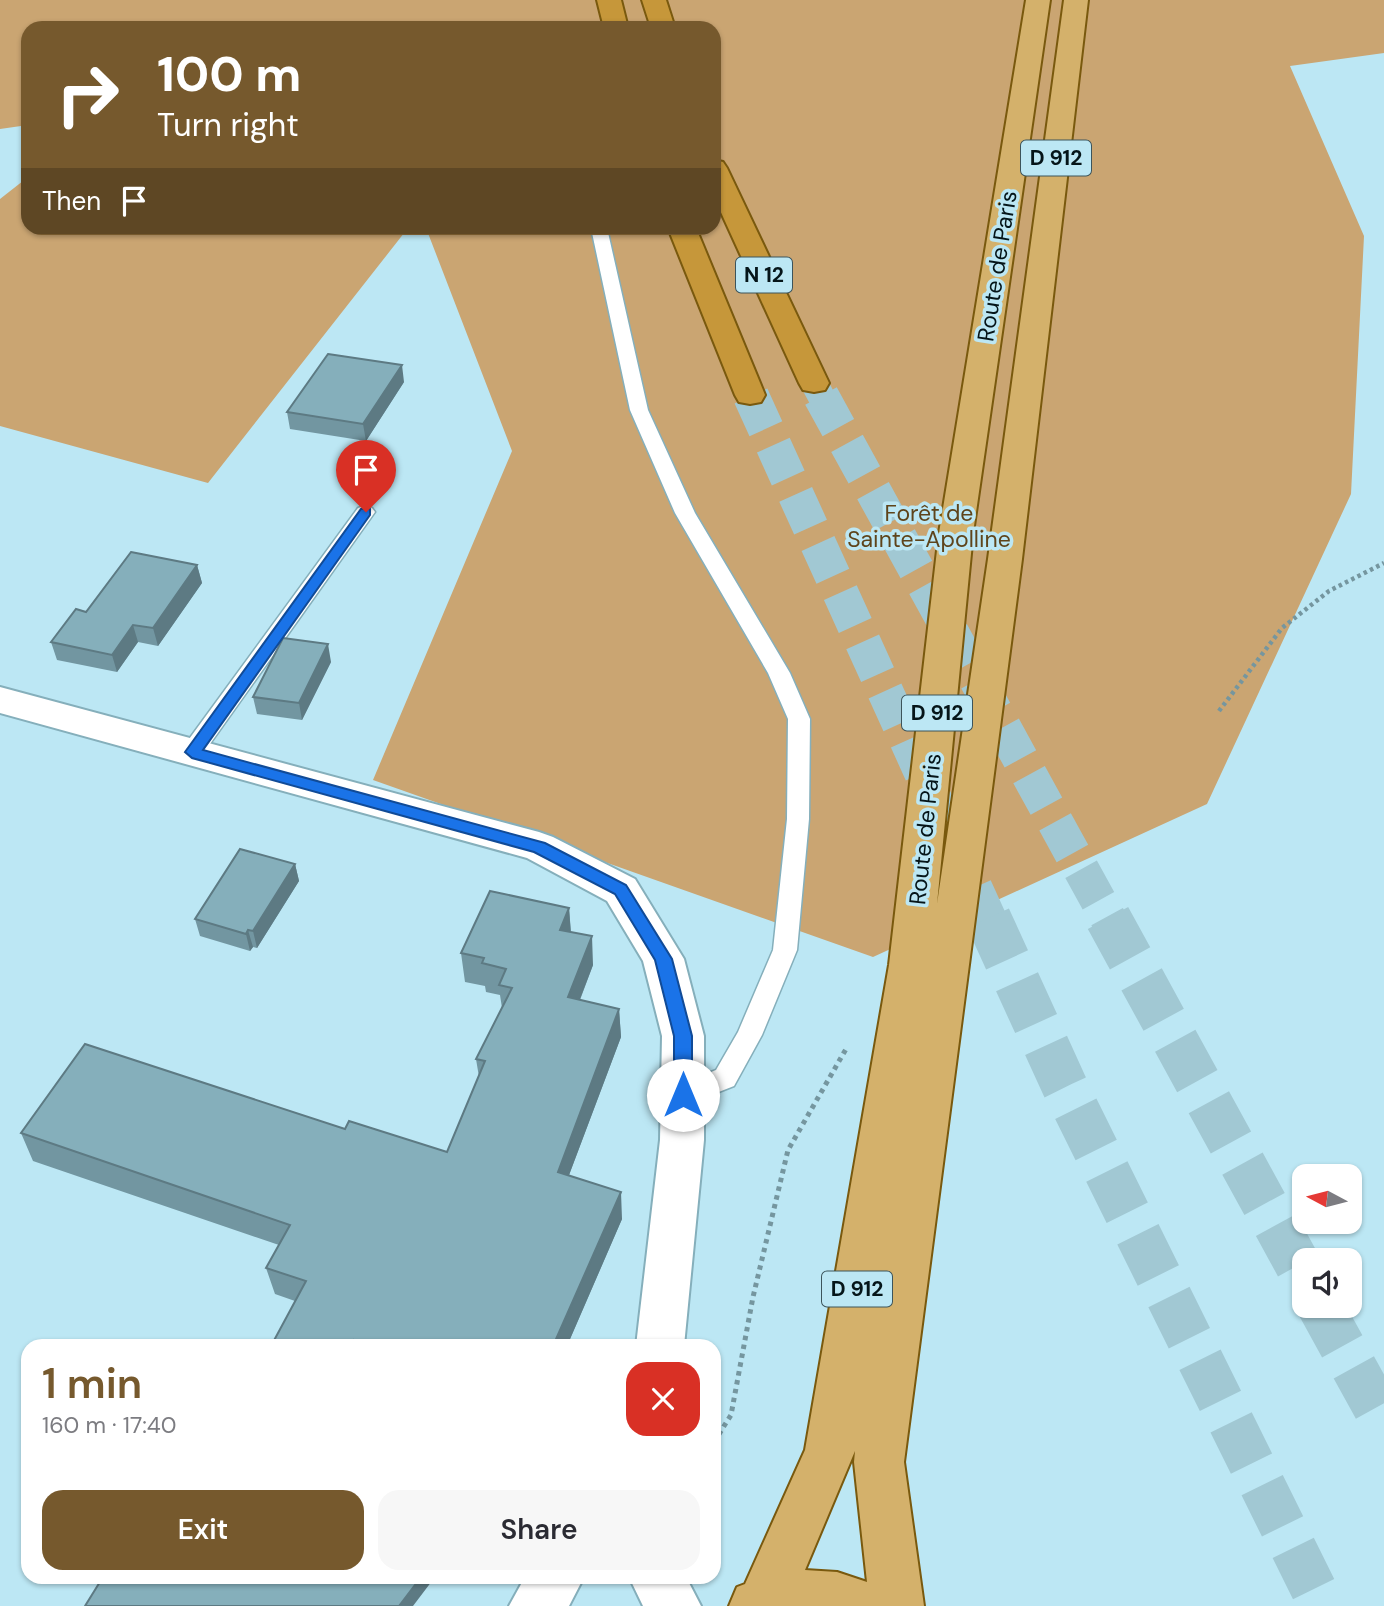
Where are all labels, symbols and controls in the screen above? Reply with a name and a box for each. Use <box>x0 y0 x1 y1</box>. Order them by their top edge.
text: 100 m <box>157 42 301 106</box>
icon: right <box>42 49 133 140</box>
text: Turn right <box>157 104 299 146</box>
road number: D 912 <box>1021 140 1091 176</box>
icon: arrive <box>115 182 153 220</box>
text: Then <box>42 184 101 218</box>
street label: Route de Paris <box>970 189 1024 343</box>
road number: N 12 <box>736 258 792 292</box>
pin <box>336 440 396 512</box>
icon: arrive <box>347 451 385 489</box>
park label: Forêt de Sainte-Apolline <box>847 498 1011 554</box>
road number: D 912 <box>902 696 972 730</box>
street label: Route de Paris <box>902 752 948 906</box>
position arrow <box>646 1058 720 1132</box>
north arrow <box>1292 1164 1362 1234</box>
map controls <box>1292 1164 1362 1318</box>
button: sound <box>1292 1248 1362 1318</box>
road number: D 912 <box>822 1272 892 1306</box>
text: 1 min <box>42 1356 142 1411</box>
button: close <box>626 1362 700 1436</box>
text: 160 m · 17:40 <box>42 1410 177 1440</box>
button: Exit <box>42 1490 364 1570</box>
button: Share <box>378 1490 700 1570</box>

